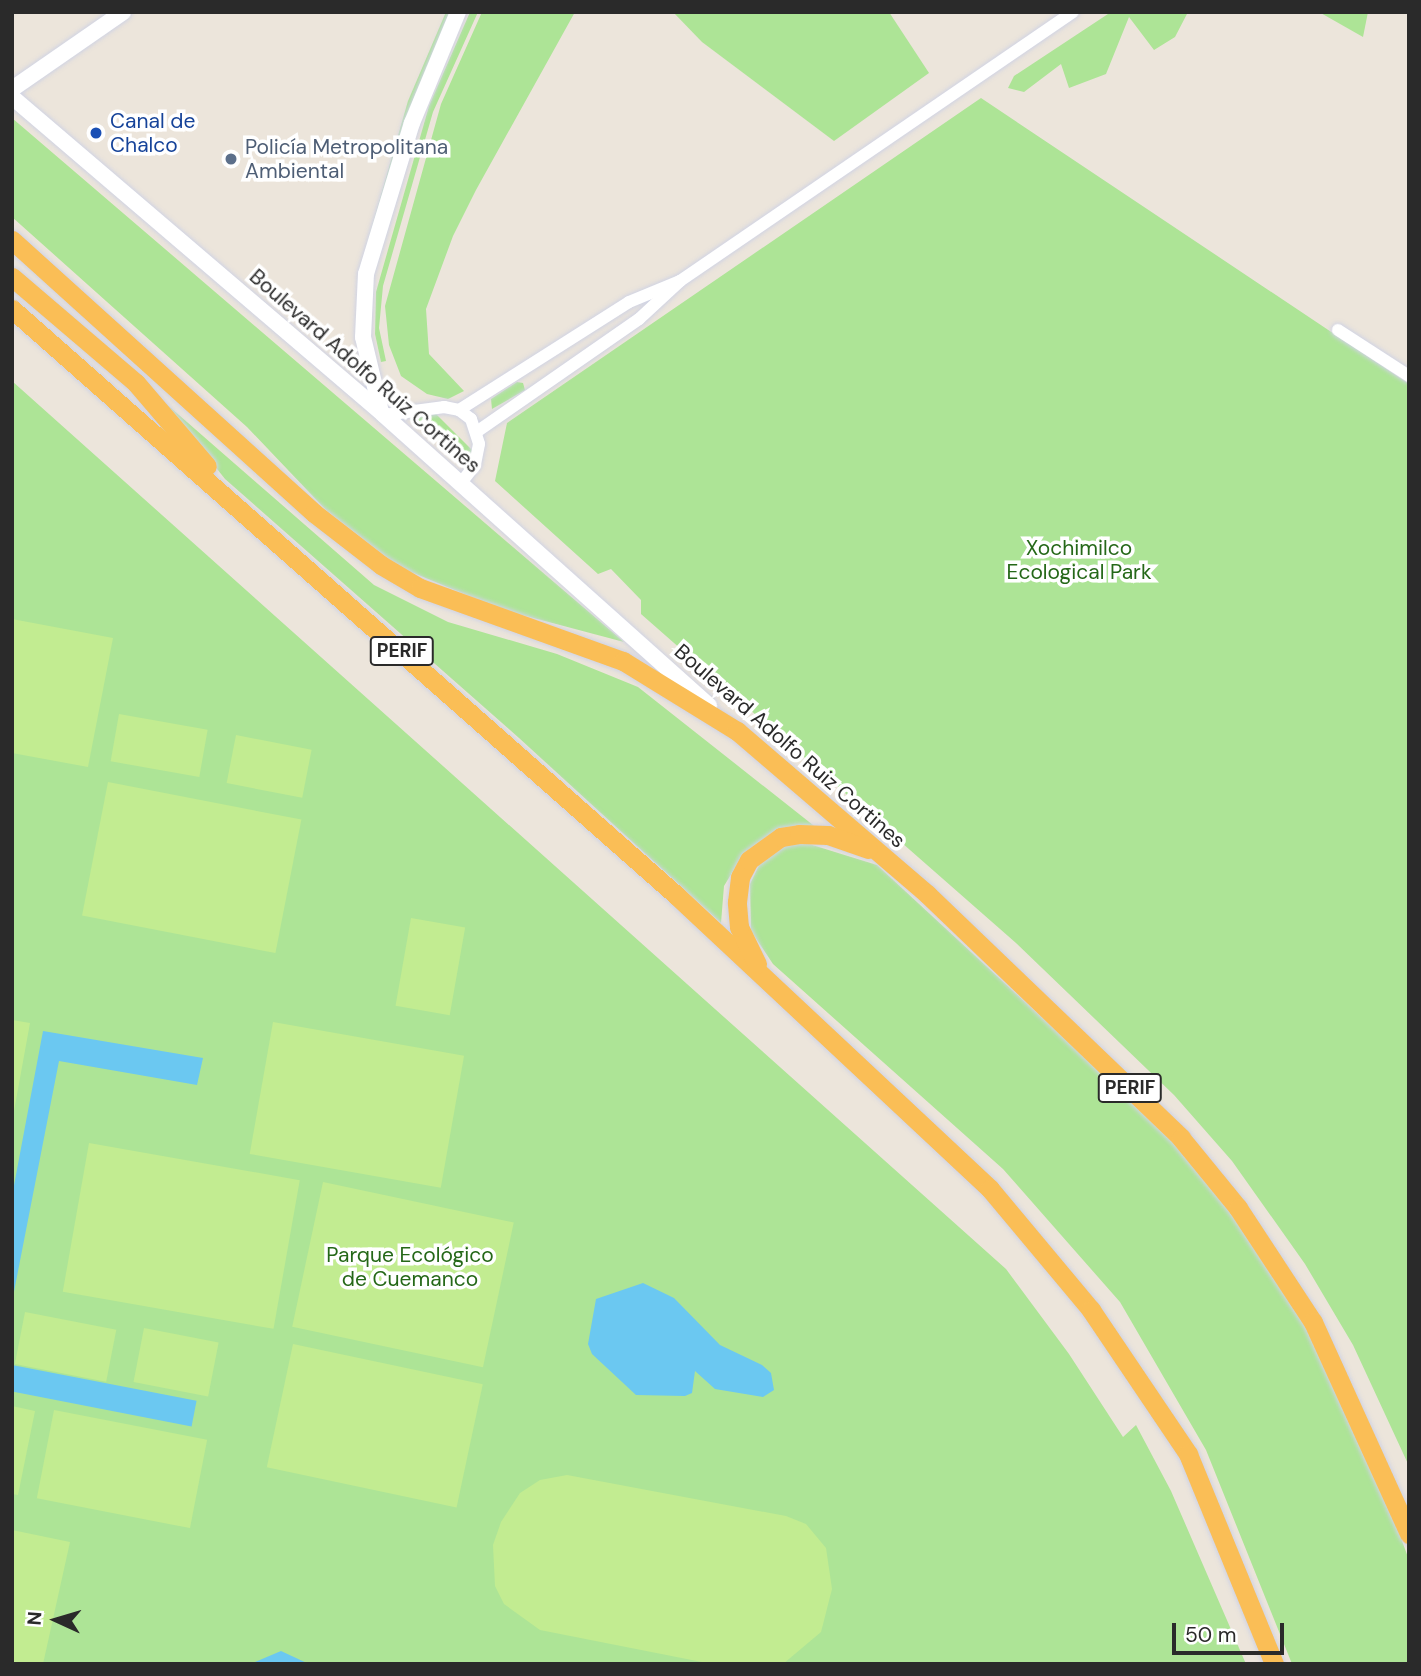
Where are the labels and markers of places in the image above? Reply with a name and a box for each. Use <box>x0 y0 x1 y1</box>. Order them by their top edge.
place label: Canal de Chalco <box>110 108 195 158</box>
marker: Canal de Chalco <box>88 125 104 141</box>
place label: Policía Metropolitana Ambiental <box>245 134 448 184</box>
marker: Policía Metropolitana Ambiental <box>223 151 239 167</box>

